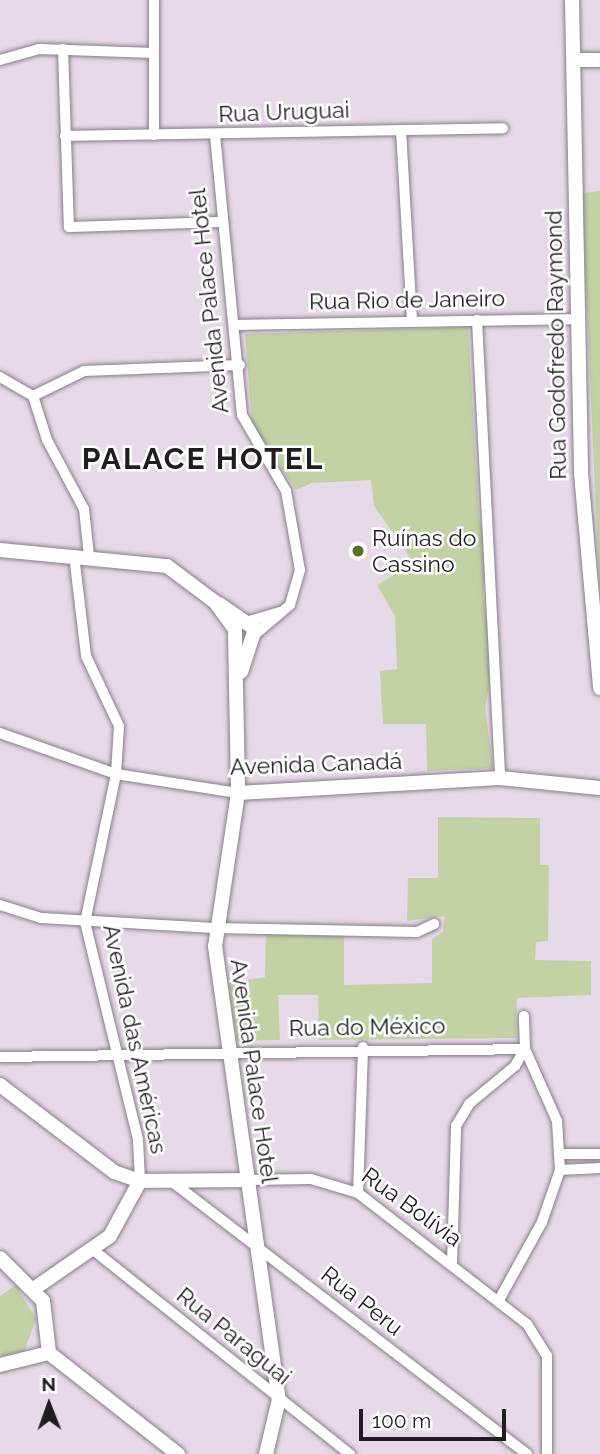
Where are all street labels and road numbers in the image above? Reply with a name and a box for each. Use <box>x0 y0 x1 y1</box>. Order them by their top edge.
street label: Rua Uruguai <box>218 96 350 128</box>
street label: Avenida Palace Hotel <box>183 187 235 415</box>
street label: Rua Godofredo Raymond <box>540 210 572 480</box>
street label: Rua Rio de Janeiro <box>308 284 506 316</box>
street label: Avenida Canadá <box>229 747 403 781</box>
street label: Avenida das Américas <box>97 921 173 1157</box>
street label: Avenida Palace Hotel <box>225 957 283 1185</box>
street label: Rua do México <box>288 1012 446 1042</box>
street label: Rua Bolívia <box>357 1161 467 1253</box>
street label: Rua Peru <box>316 1261 408 1341</box>
street label: Rua Paraguai <box>171 1281 297 1391</box>

